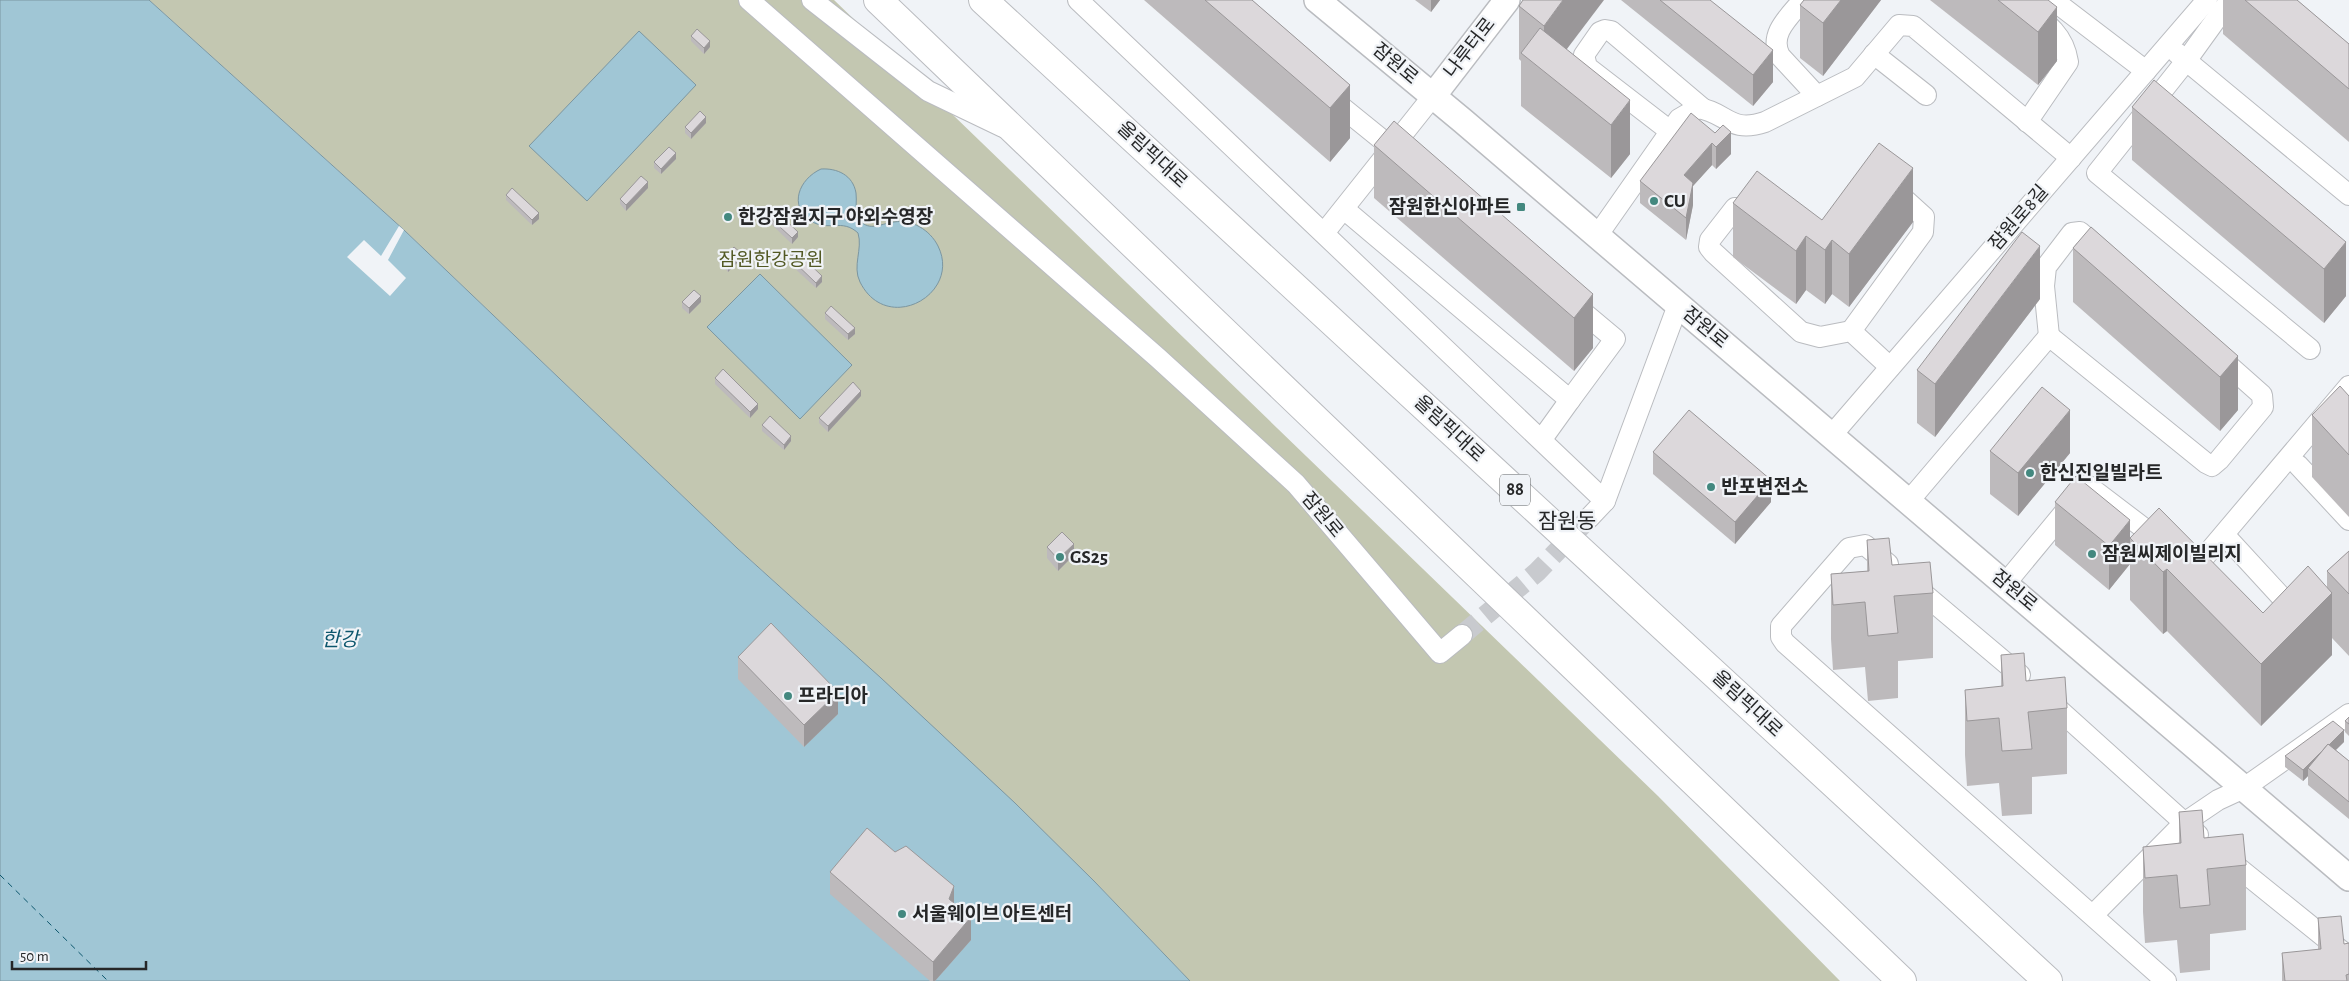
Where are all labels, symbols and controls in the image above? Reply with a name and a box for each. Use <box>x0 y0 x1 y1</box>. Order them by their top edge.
street label: 나루터로 <box>1440 14 1499 81</box>
street label: 잠원로 <box>1369 39 1422 88</box>
street label: 올림픽대로 <box>1114 118 1191 192</box>
street label: 잠원로8길 <box>1985 181 2052 254</box>
place label: CU <box>1664 192 1686 211</box>
marker: CU <box>1648 195 1660 207</box>
place label: 잠원한신아파트 <box>1389 196 1511 217</box>
marker: 잠원한신아파트 <box>1515 201 1527 213</box>
place label: 한강잠원지구 야외수영장 <box>738 206 933 227</box>
marker: 한강잠원지구 야외수영장 <box>722 211 734 223</box>
park label: 잠원한강공원 <box>719 250 823 270</box>
street label: 잠원로 <box>1679 303 1732 352</box>
street label: 올림픽대로 <box>1411 392 1488 466</box>
place label: 한신진일빌라트 <box>2040 462 2162 483</box>
marker: 한신진일빌라트 <box>2024 467 2036 479</box>
road number: 88 <box>1500 474 1530 506</box>
place label: 반포변전소 <box>1721 477 1808 497</box>
marker: 반포변전소 <box>1705 481 1717 493</box>
street label: 잠원로 <box>1298 488 1347 541</box>
district label: 잠원동 <box>1538 510 1596 532</box>
place label: 잠원씨제이빌리지 <box>2102 544 2242 564</box>
place label: GS25 <box>1070 548 1108 567</box>
marker: 잠원씨제이빌리지 <box>2086 548 2098 560</box>
marker: GS25 <box>1054 551 1066 563</box>
street label: 잠원로 <box>1988 566 2041 615</box>
water label: 한강 <box>322 629 361 650</box>
street label: 올림픽대로 <box>1709 667 1786 741</box>
place label: 프라디아 <box>798 686 868 706</box>
marker: 프라디아 <box>782 690 794 702</box>
place label: 서울웨이브 아트센터 <box>912 904 1072 924</box>
marker: 서울웨이브 아트센터 <box>896 908 908 920</box>
scale bar <box>12 938 146 970</box>
text: 50 m <box>20 949 49 964</box>

